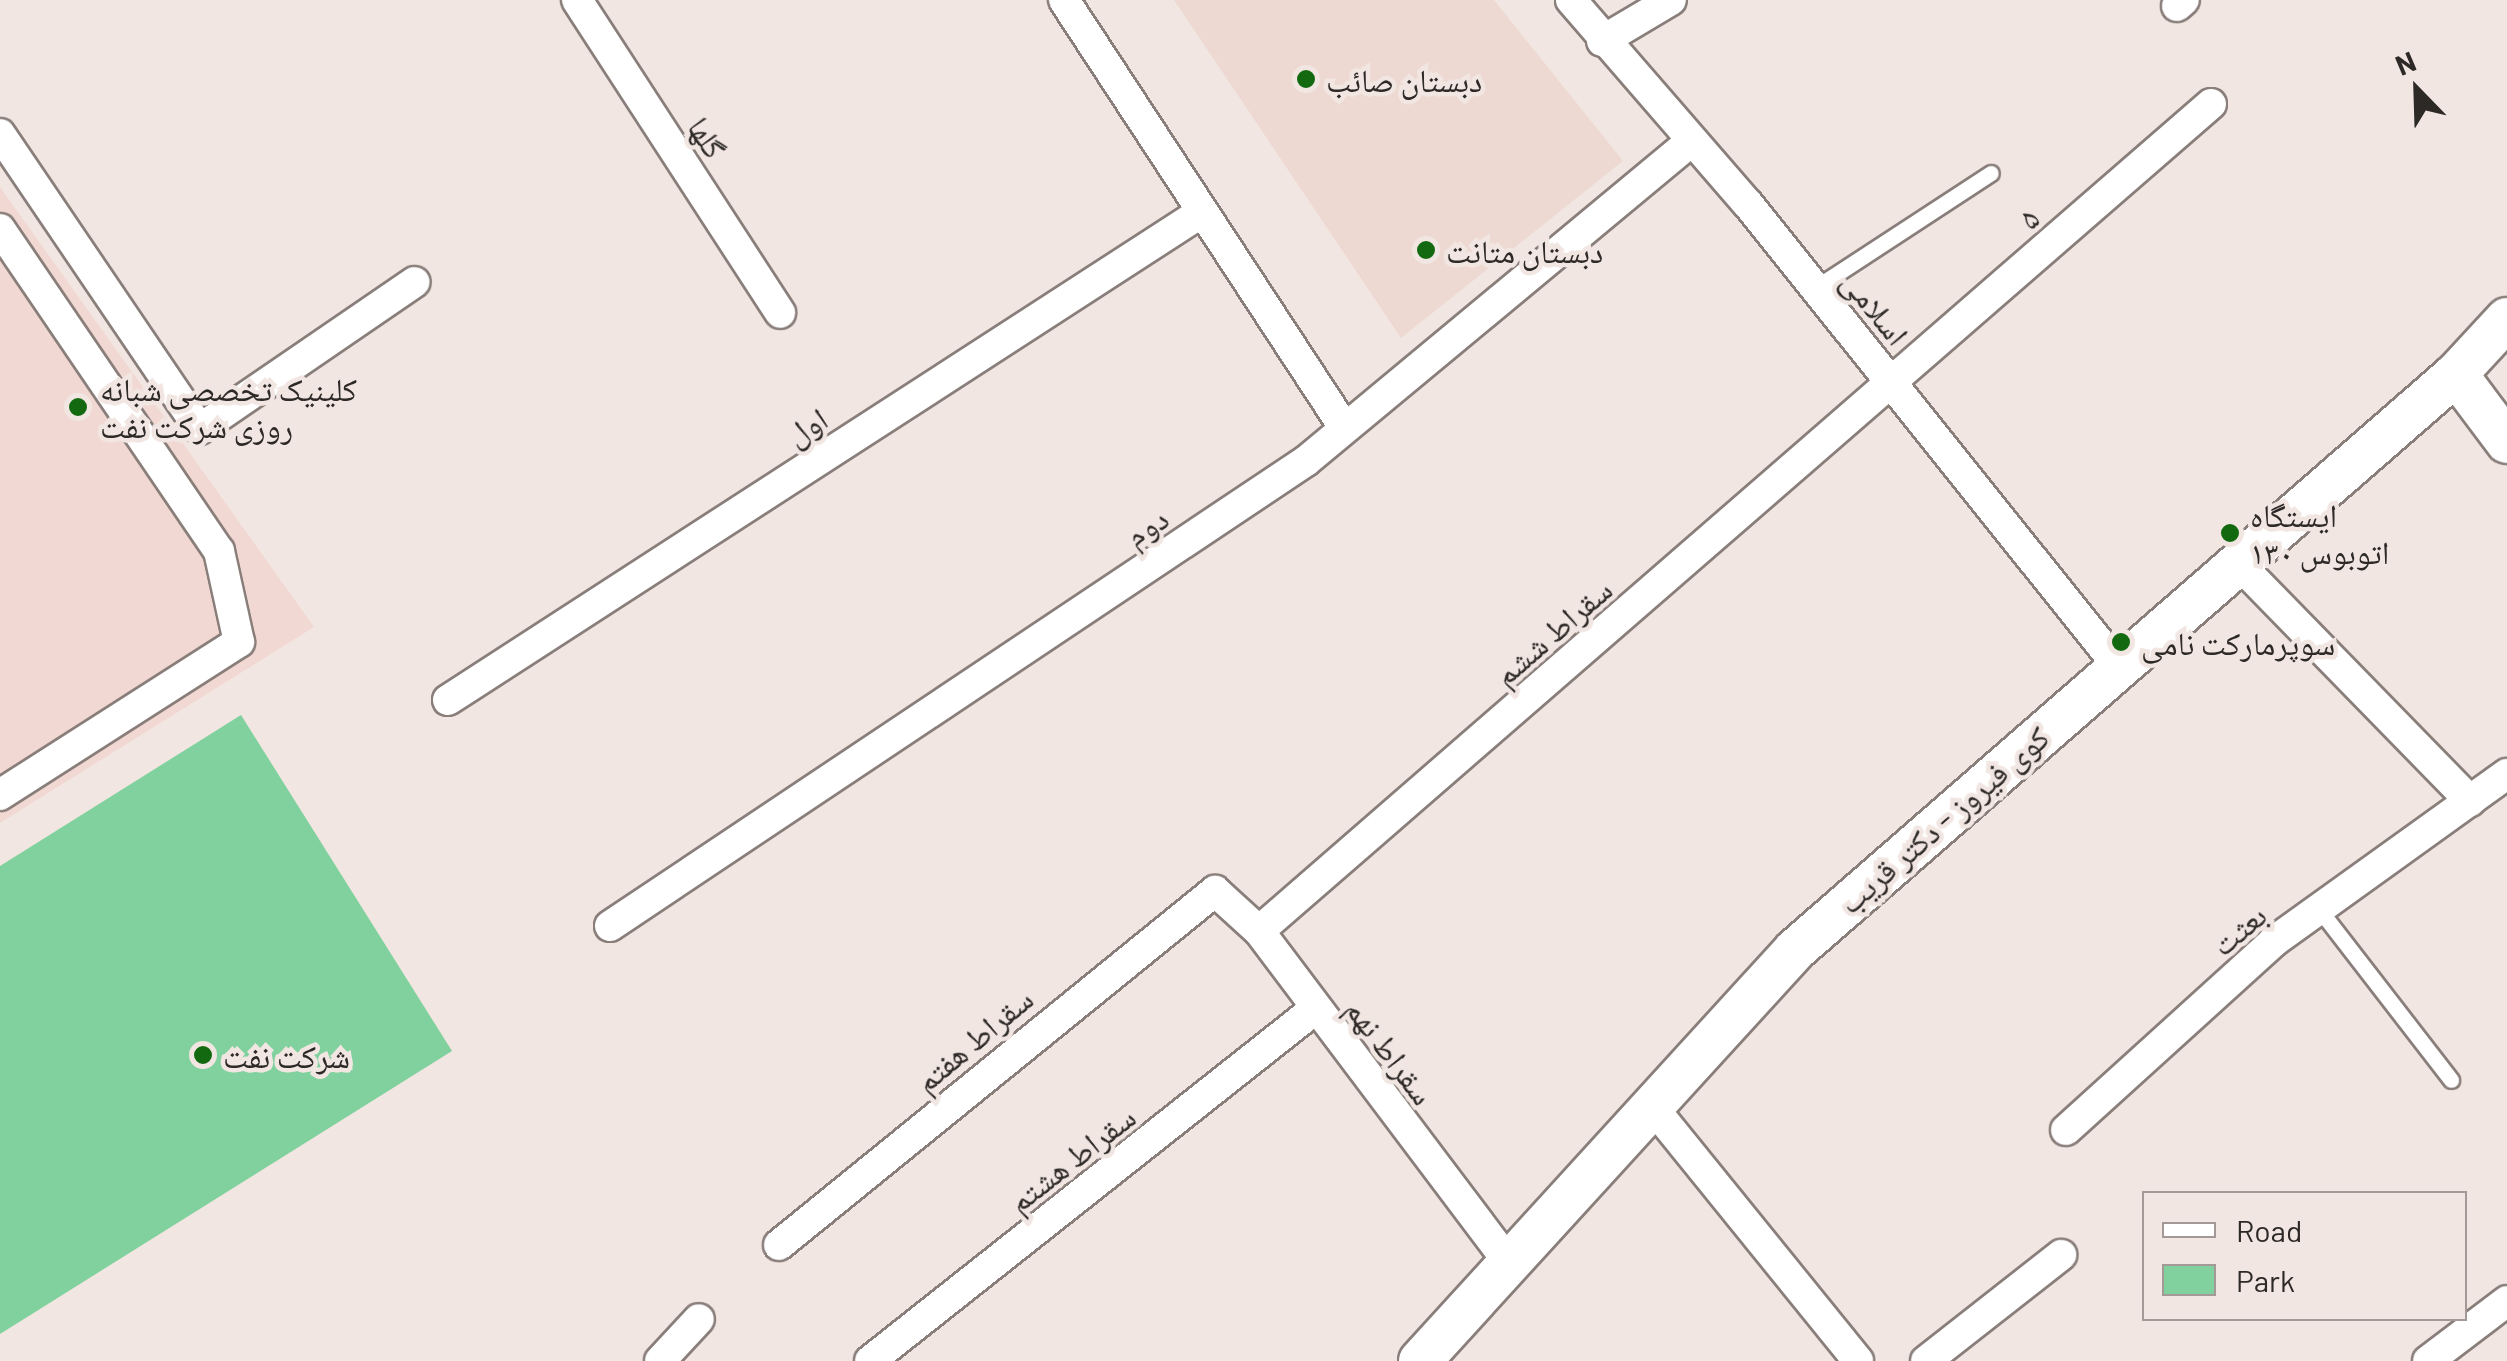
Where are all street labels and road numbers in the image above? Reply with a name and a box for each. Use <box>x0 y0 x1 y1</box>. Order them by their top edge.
street label: گلها <box>681 109 735 165</box>
street label: ۵ <box>2010 198 2046 236</box>
street label: اسلامی <box>1834 262 1918 352</box>
street label: اول <box>778 399 834 453</box>
street label: دوم <box>1117 498 1175 554</box>
street label: سقراط ششم <box>1485 569 1619 693</box>
street label: کوی فیروز - دکتر قریب <box>1830 717 2056 921</box>
street label: بعثت <box>2203 895 2273 963</box>
street label: سقراط هفتم <box>906 979 1040 1099</box>
street label: سقراط نهم <box>1339 990 1443 1112</box>
street label: سقراط هشتم <box>1000 1096 1142 1220</box>

